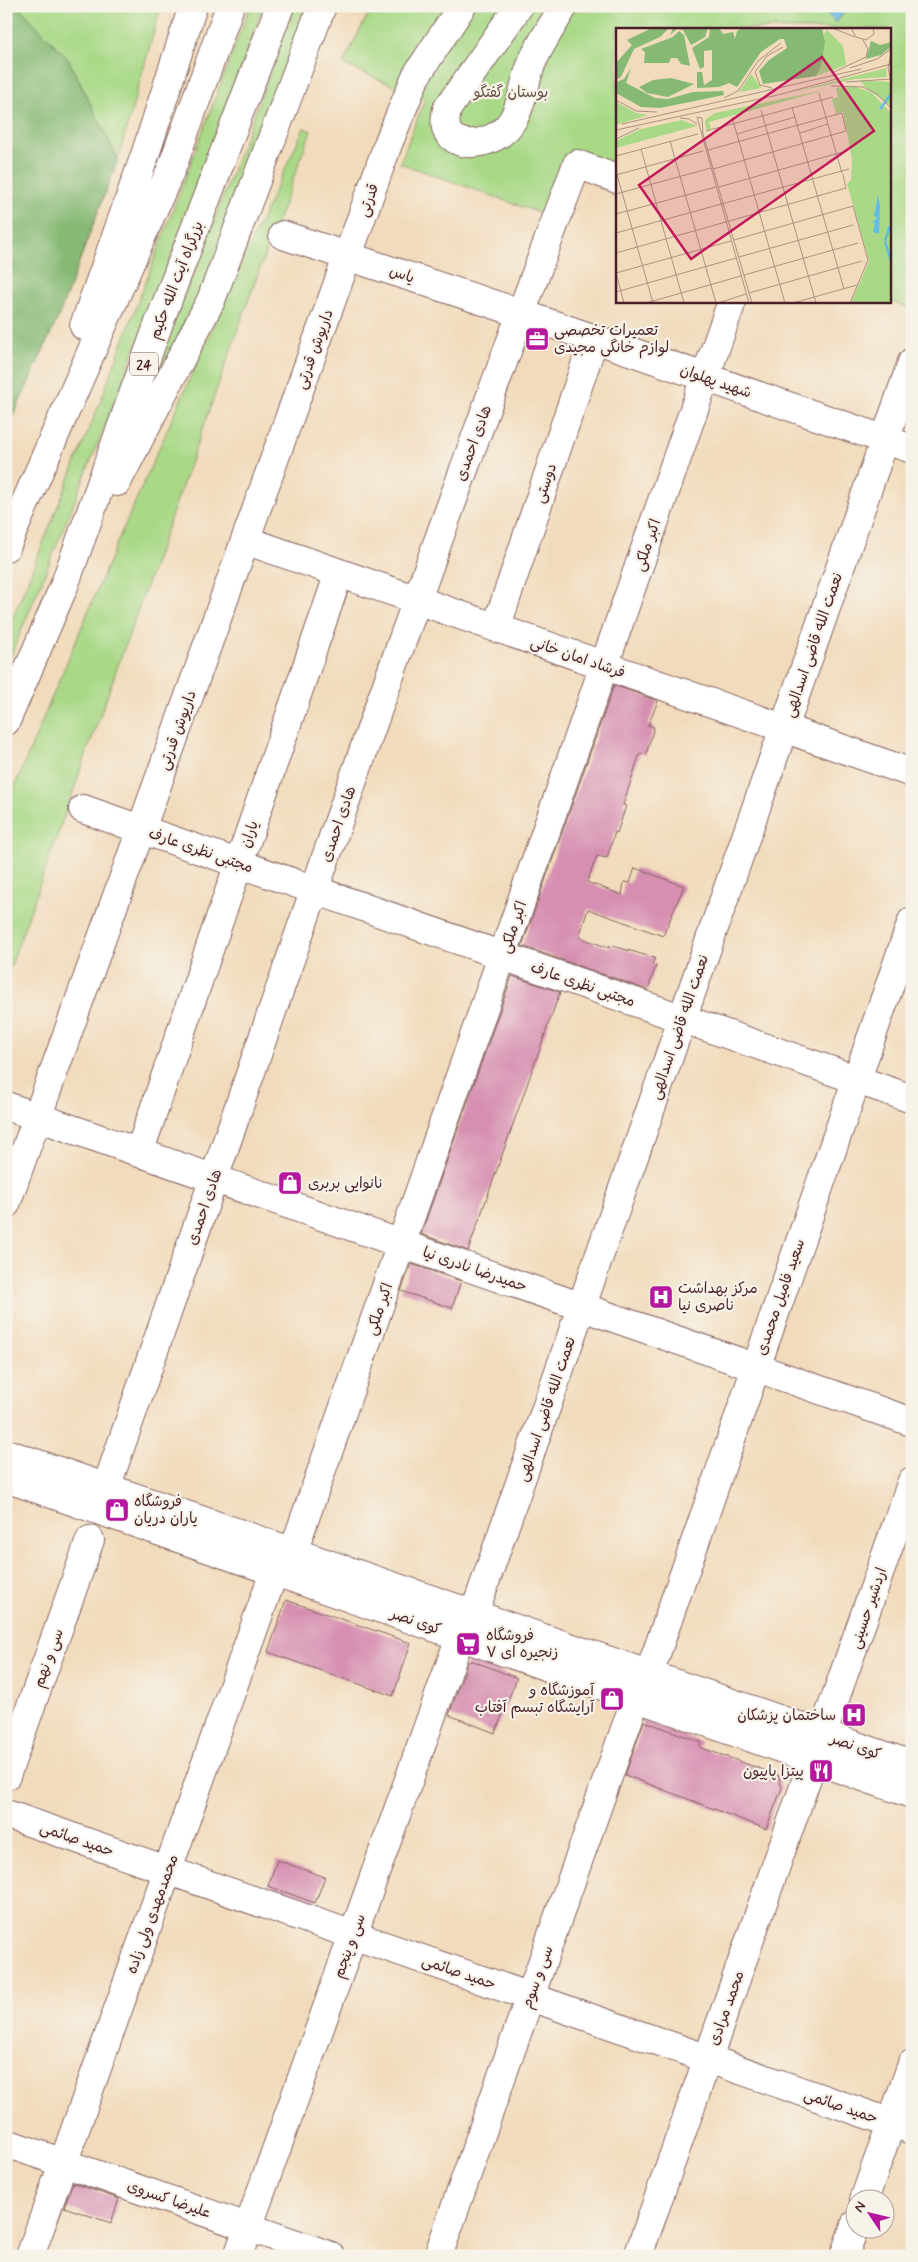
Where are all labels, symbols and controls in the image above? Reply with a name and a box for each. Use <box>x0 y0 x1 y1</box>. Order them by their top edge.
inset map <box>616 28 890 302</box>
park label: بوستان گفتگو <box>473 83 548 103</box>
street label: قدرتی <box>354 181 384 220</box>
street label: بزرگراه آیت الله حکیم <box>145 218 210 343</box>
street label: یاس <box>386 261 417 289</box>
street label: داریوش قدرتی <box>291 307 339 392</box>
place label: تعمیرات تخصصی لوازم خانگی مجیدی <box>554 321 669 359</box>
office icon: تعمیرات تخصصی لوازم خانگی مجیدی <box>524 326 550 352</box>
road number: 24 <box>130 352 158 376</box>
street label: شهید پهلوان <box>677 360 754 403</box>
street label: هادی احمدی <box>451 403 497 484</box>
street label: دوستی <box>530 461 562 506</box>
street label: اکبر ملکی <box>630 516 666 574</box>
street label: نعمت الله قاضی اسدالهی <box>780 570 848 721</box>
street label: فرشاد امان خانی <box>528 632 628 683</box>
street label: داریوش قدرتی <box>154 688 202 773</box>
street label: هادی احمدی <box>317 784 361 865</box>
street label: یاران <box>236 818 264 851</box>
street label: مجتبی نظری عارف <box>146 824 256 878</box>
street label: اکبر ملکی <box>496 898 532 956</box>
street label: نعمت الله قاضی اسدالهی <box>646 952 714 1103</box>
street label: مجتبی نظری عارف <box>528 958 638 1012</box>
street label: هادی احمدی <box>183 1167 227 1248</box>
shop icon: نانوایی بربری <box>277 1170 303 1196</box>
place label: نانوایی بربری <box>308 1174 383 1194</box>
street label: سعید فامیل محمدی <box>752 1237 810 1358</box>
street label: حمیدرضا نادری نیا <box>420 1243 530 1297</box>
place label: مرکز بهداشت ناصری نیا <box>678 1279 758 1316</box>
street label: اکبر ملکی <box>362 1280 398 1338</box>
hospital icon: مرکز بهداشت ناصری نیا <box>648 1284 674 1310</box>
street label: نعمت الله قاضی اسدالهی <box>513 1334 581 1485</box>
place label: فروشگاه یاران دریان <box>134 1492 198 1529</box>
shop icon: فروشگاه یاران دریان <box>104 1497 130 1523</box>
street label: اردشیر حسینی <box>846 1565 892 1652</box>
street label: کوی نصر <box>386 1603 444 1640</box>
street label: سی و نهم <box>29 1626 70 1691</box>
place label: فروشگاه زنجیره ای ۷ <box>486 1626 558 1663</box>
supermarket icon: فروشگاه زنجیره ای ۷ <box>455 1631 481 1657</box>
place label: آموزشگاه و آرایشگاه تبسم آفتاب <box>475 1681 595 1719</box>
shop icon: آموزشگاه و آرایشگاه تبسم آفتاب <box>599 1686 625 1712</box>
hospital icon: ساختمان پزشکان <box>841 1702 867 1728</box>
place label: ساختمان پزشکان <box>737 1706 836 1726</box>
street label: کوی نصر <box>826 1728 884 1765</box>
restaurant icon: پیتزا پاپیون <box>808 1758 834 1784</box>
place label: پیتزا پاپیون <box>743 1762 804 1782</box>
street label: حمید صائمی <box>37 1818 116 1862</box>
street label: محمدمهدی ولی زاده <box>122 1852 184 1977</box>
street label: سی و پنجم <box>329 1911 372 1982</box>
street label: سی و سوم <box>517 1943 559 2012</box>
street label: حمید صائمی <box>419 1951 498 1995</box>
street label: محمد مرادی <box>704 1968 750 2048</box>
street label: حمید صائمی <box>801 2085 880 2129</box>
street label: علیرضا کسروی <box>124 2176 213 2224</box>
north arrow <box>846 2190 896 2240</box>
text: N <box>850 2198 870 2216</box>

